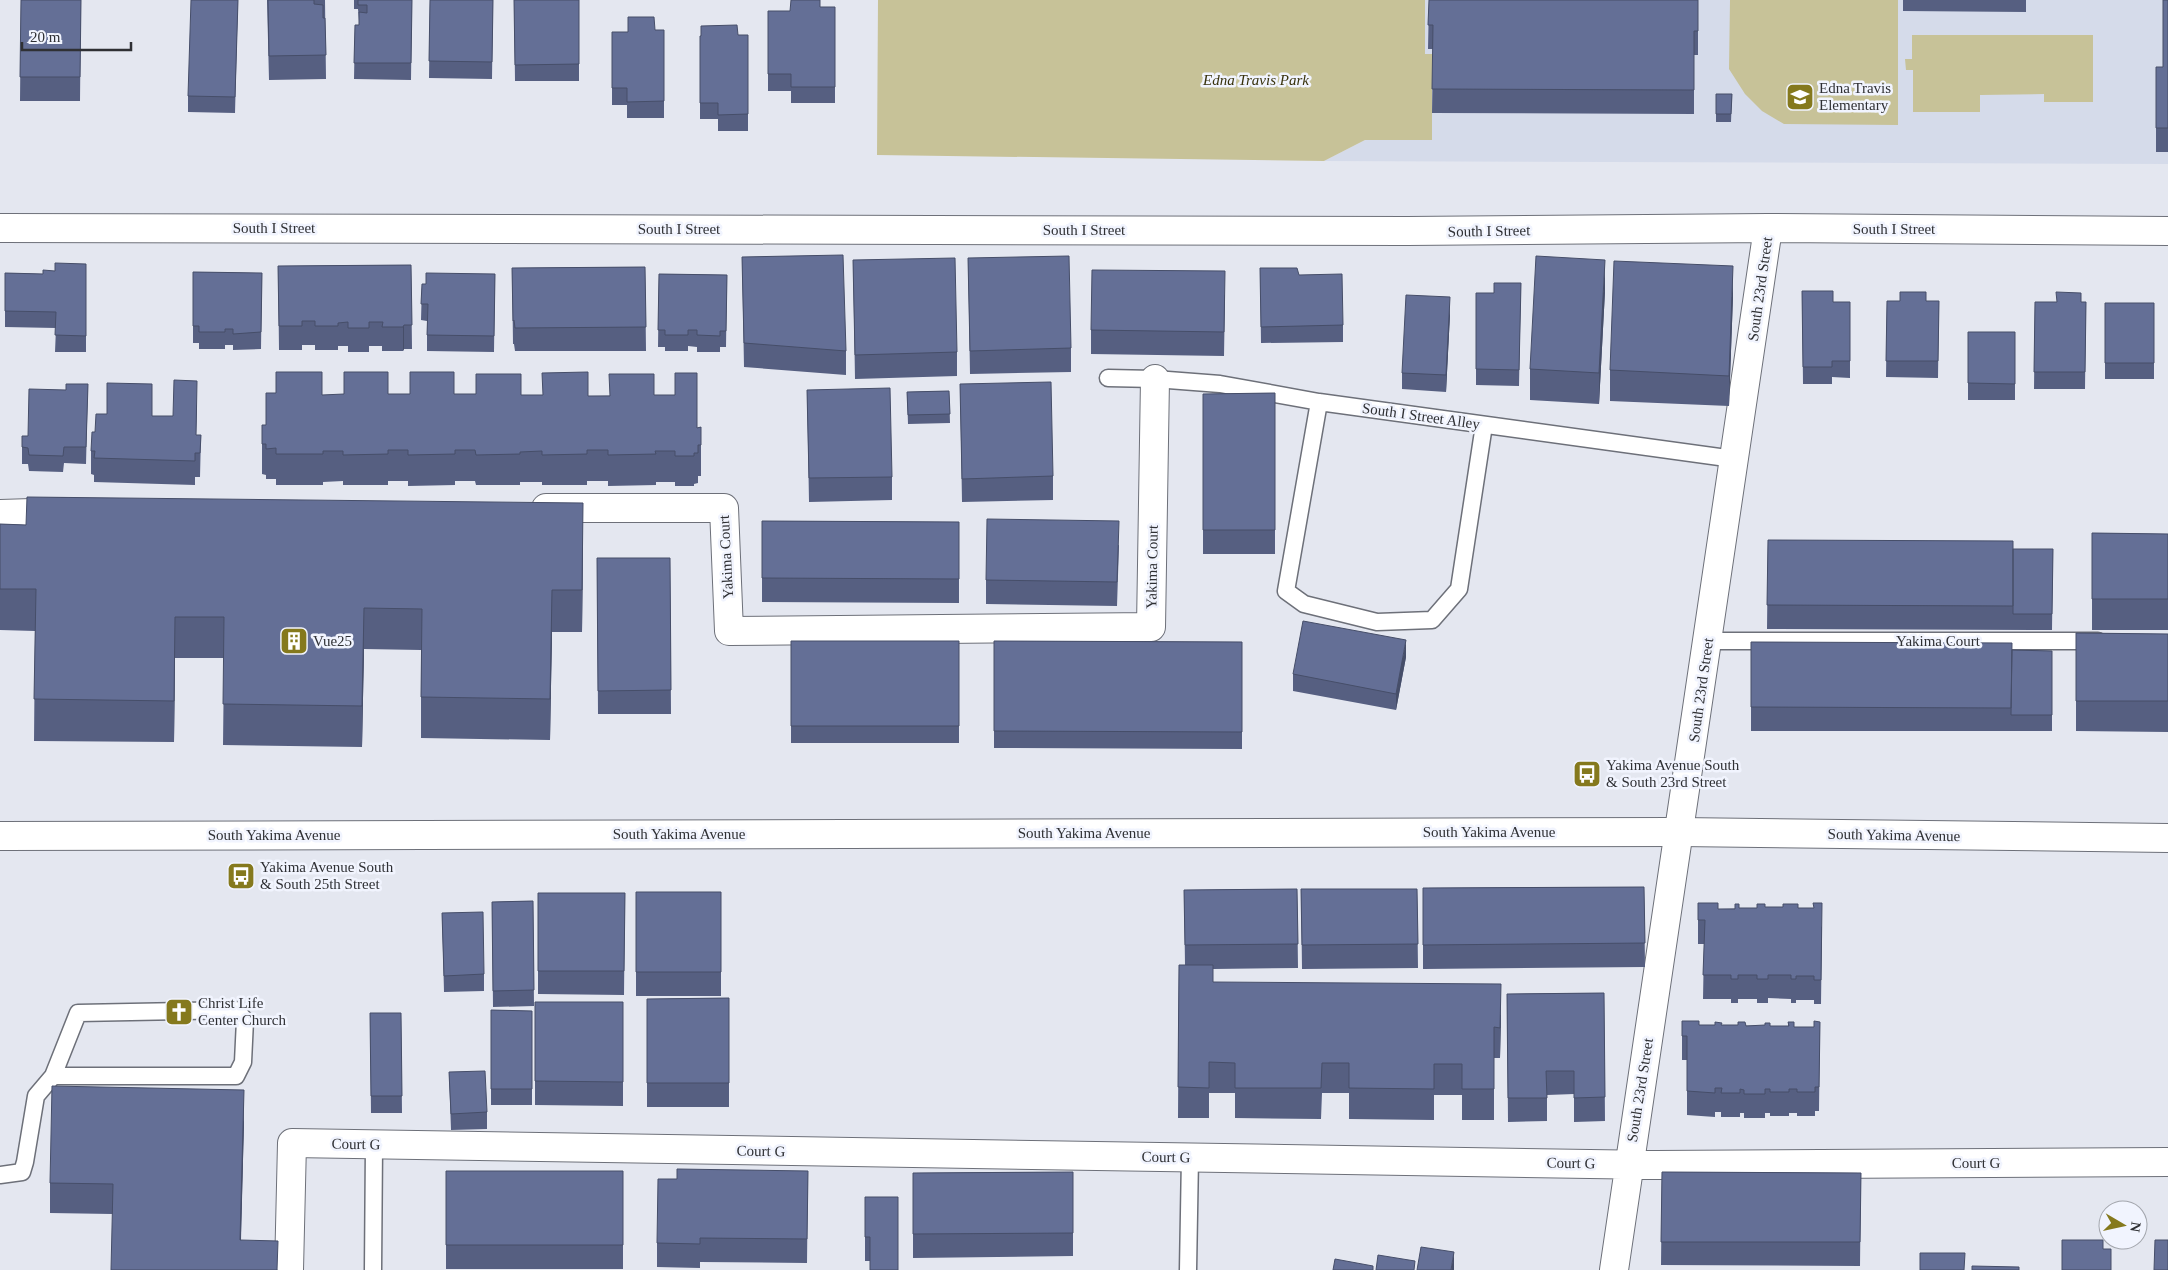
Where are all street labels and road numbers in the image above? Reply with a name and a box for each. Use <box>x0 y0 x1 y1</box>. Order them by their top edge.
street label: South I Street <box>233 220 316 236</box>
street label: South I Street <box>638 221 721 237</box>
street label: South I Street <box>1853 221 1936 237</box>
street label: South I Street <box>1043 222 1126 238</box>
street label: South I Street <box>1448 222 1531 240</box>
street label: South 23rd Street <box>1745 235 1775 342</box>
street label: South I Street Alley <box>1361 400 1481 432</box>
street label: Yakima Court <box>716 514 736 599</box>
street label: Yakima Court <box>1143 524 1161 609</box>
street label: Yakima Court <box>1896 633 1981 649</box>
street label: South 23rd Street <box>1686 636 1716 743</box>
street label: South Yakima Avenue <box>1423 824 1556 840</box>
street label: South Yakima Avenue <box>1018 825 1151 841</box>
street label: South Yakima Avenue <box>613 826 746 842</box>
street label: South Yakima Avenue <box>1828 826 1961 844</box>
street label: South Yakima Avenue <box>208 827 341 843</box>
street label: South 23rd Street <box>1624 1036 1656 1143</box>
street label: Court G <box>331 1136 381 1152</box>
street label: Court G <box>736 1143 786 1159</box>
street label: Court G <box>1141 1149 1191 1165</box>
street label: Court G <box>1546 1155 1596 1171</box>
street label: Court G <box>1952 1155 2001 1171</box>

